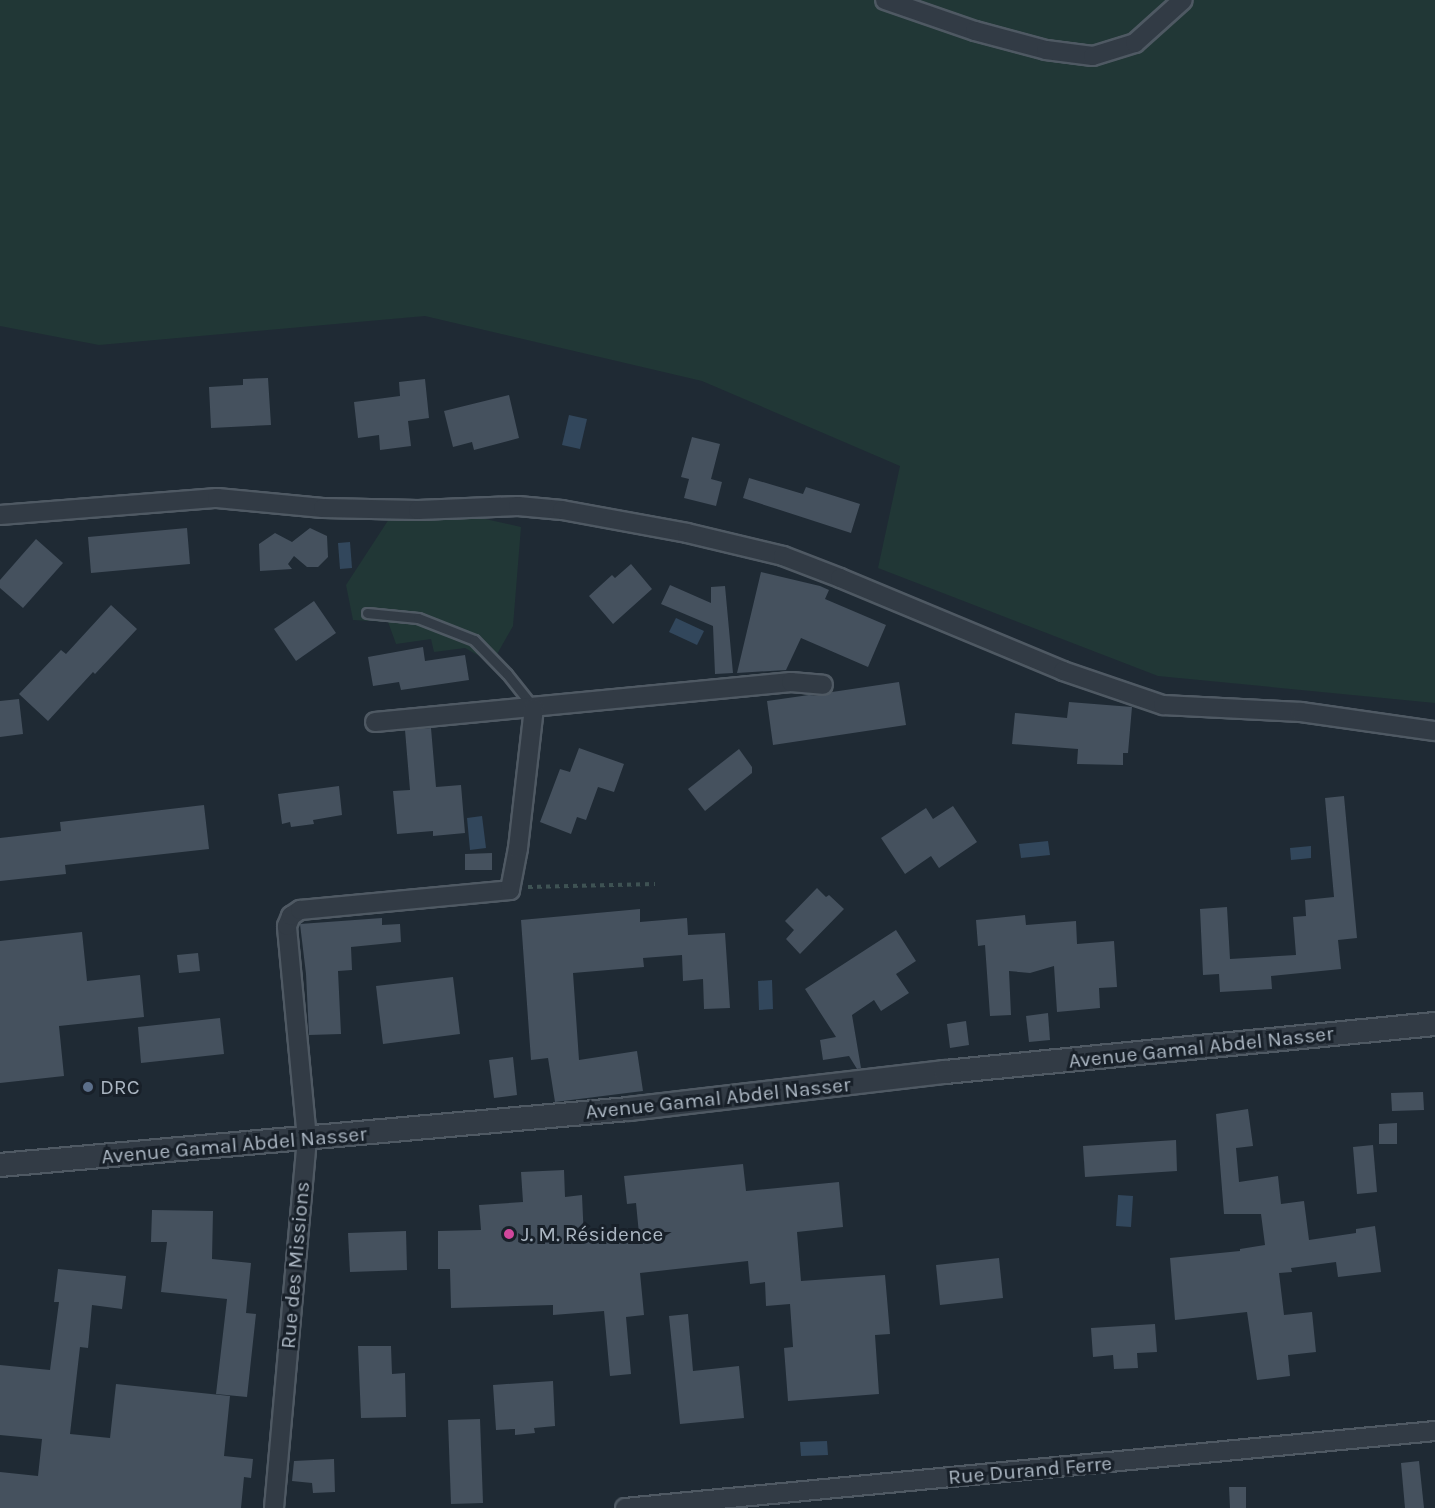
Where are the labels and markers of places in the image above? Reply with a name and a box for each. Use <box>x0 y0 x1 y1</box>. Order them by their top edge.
place label: DRC <box>100 1074 140 1100</box>
marker: DRC <box>81 1080 95 1094</box>
place label: J. M. Résidence <box>521 1221 663 1247</box>
marker: J. M. Résidence <box>502 1227 516 1241</box>

